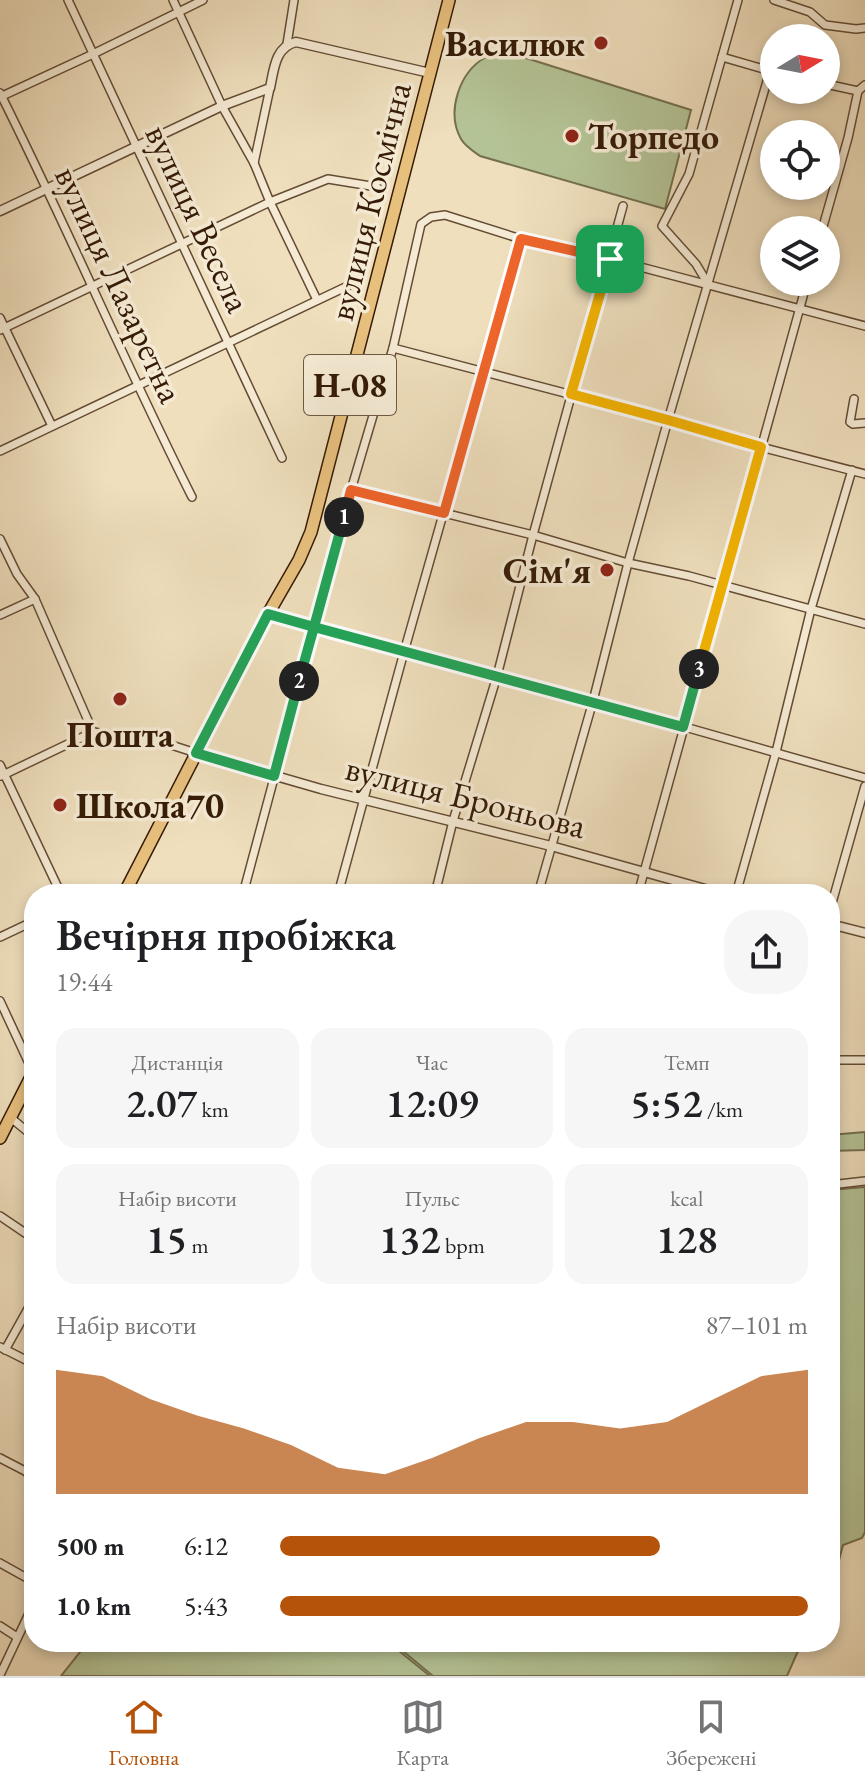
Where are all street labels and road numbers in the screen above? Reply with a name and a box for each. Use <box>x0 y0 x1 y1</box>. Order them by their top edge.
street label: вулиця Космічна <box>317 77 422 325</box>
street label: вулиця Весела <box>135 117 263 320</box>
street label: вулиця Лазаретна <box>44 158 195 411</box>
road number: Н-08 <box>304 355 396 415</box>
street label: вулиця Броньова <box>341 744 592 849</box>

